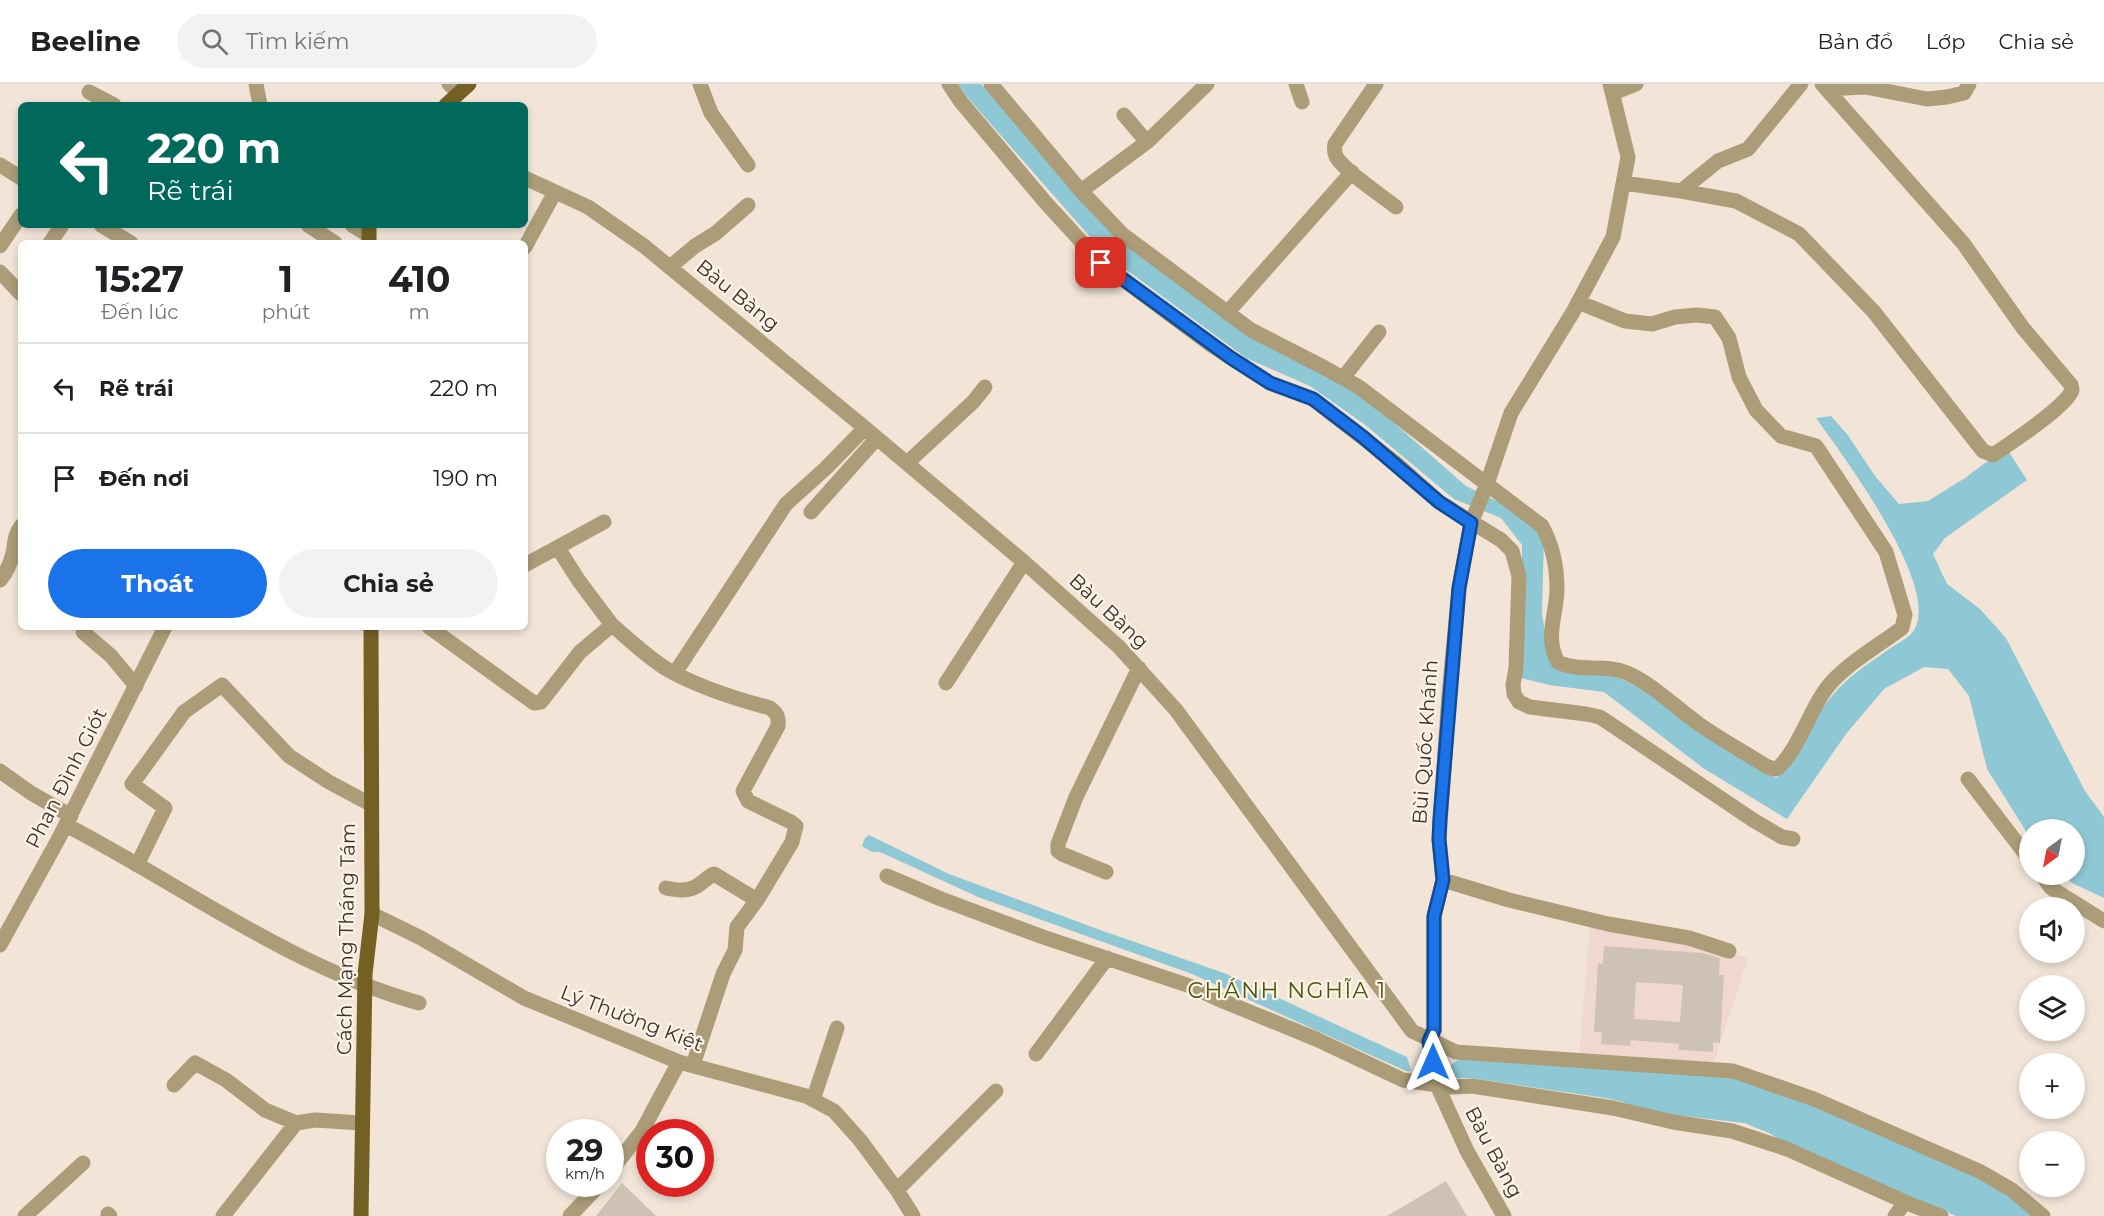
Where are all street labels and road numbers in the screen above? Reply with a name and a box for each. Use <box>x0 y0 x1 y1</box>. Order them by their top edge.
street label: Bàu Bàng <box>692 254 784 336</box>
street label: Bàu Bàng <box>1064 568 1154 654</box>
street label: Bùi Quốc Khánh <box>1407 659 1443 825</box>
street label: Phan Đình Giót <box>20 704 112 852</box>
street label: Cách Mạng Tháng Tám <box>332 823 360 1055</box>
street label: Lý Thường Kiệt <box>557 980 707 1056</box>
street label: Bàu Bàng <box>1460 1102 1528 1202</box>

